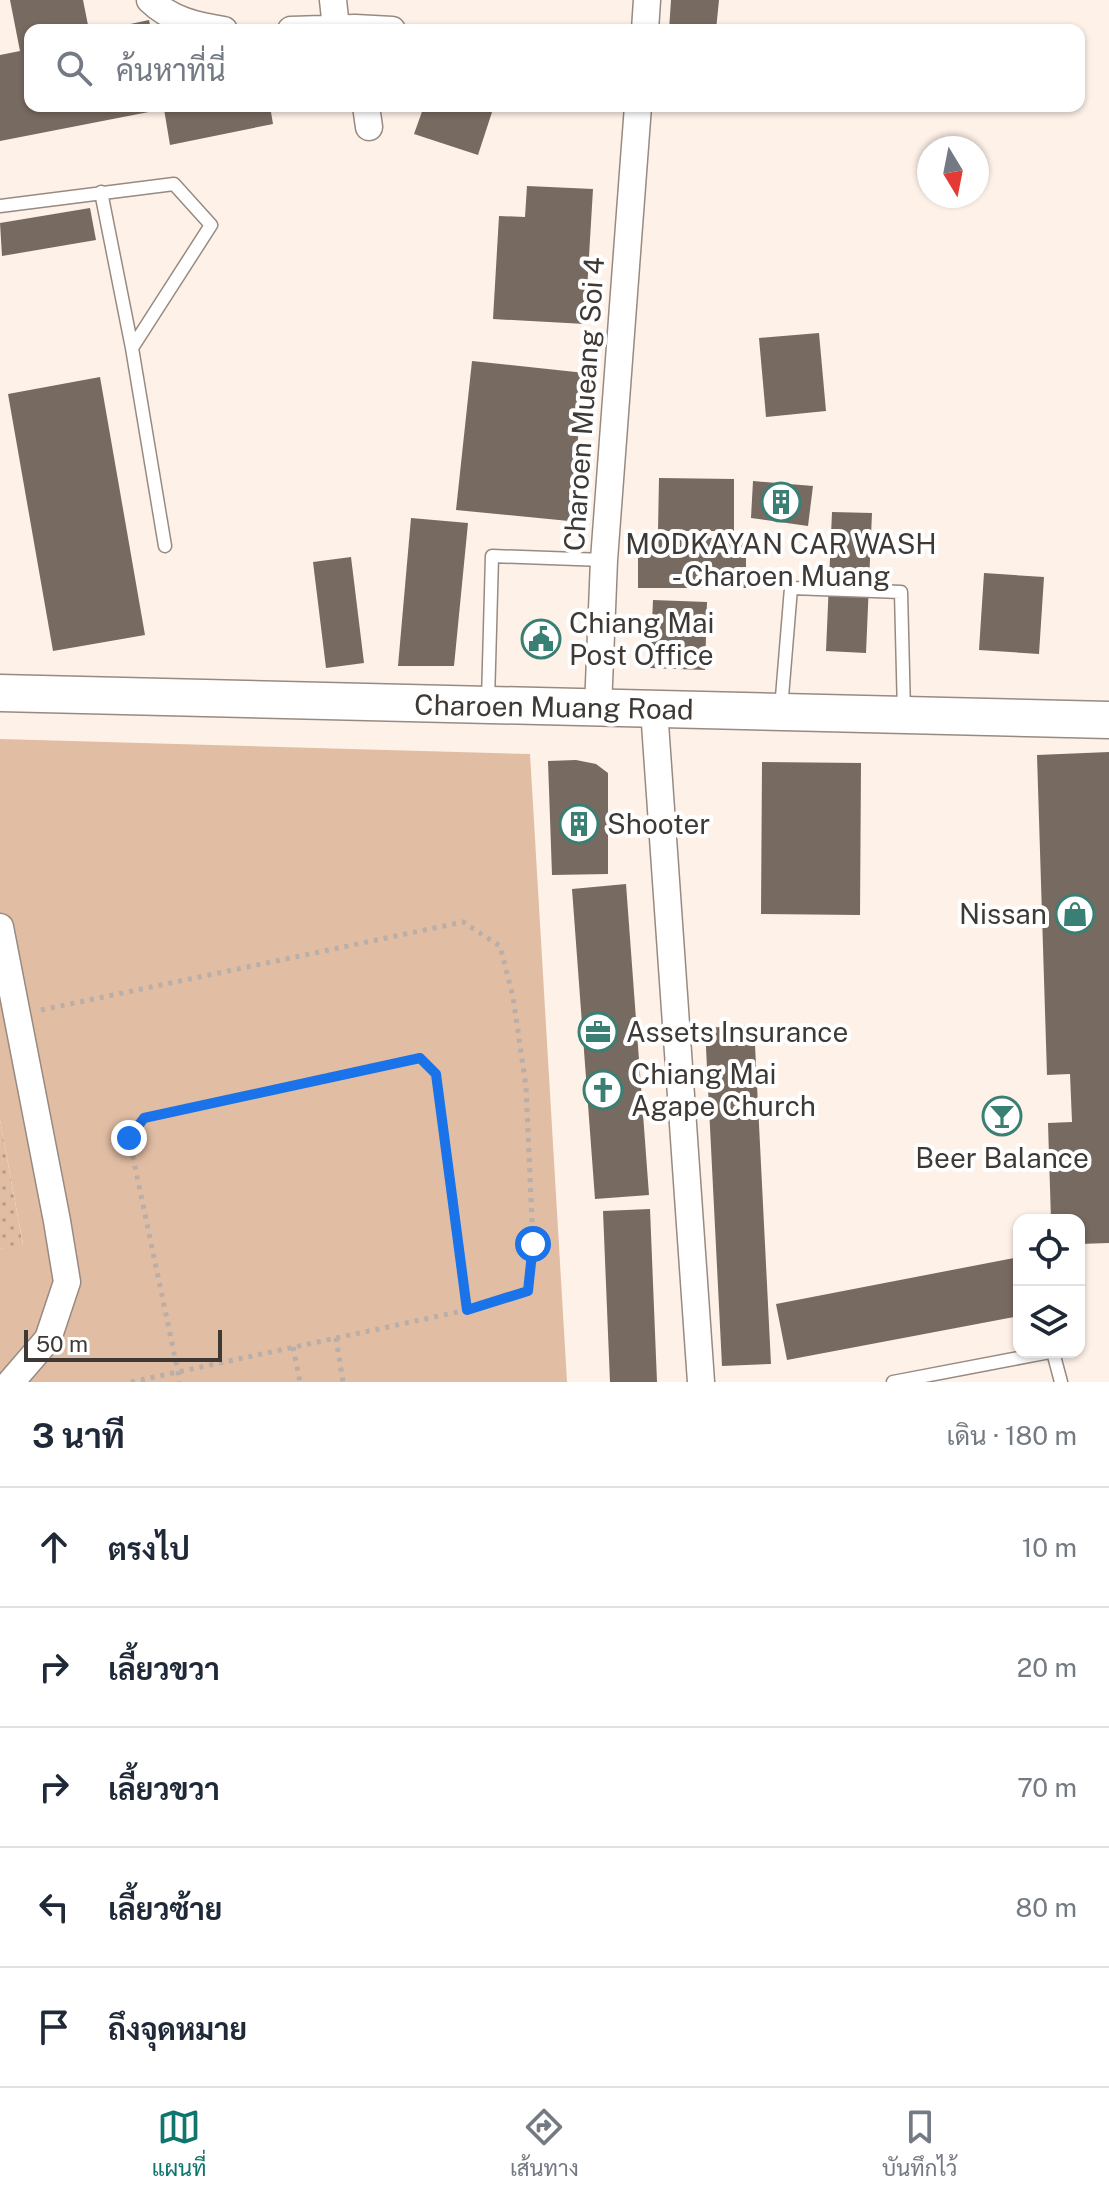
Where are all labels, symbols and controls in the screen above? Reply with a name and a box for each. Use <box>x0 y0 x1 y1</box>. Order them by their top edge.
search box <box>24 24 1085 112</box>
icon: search <box>52 46 96 90</box>
text: ค้นหาที่นี่ <box>116 52 226 88</box>
north arrow <box>917 136 989 208</box>
street label: Charoen Mueang Soi 4 <box>557 256 610 552</box>
building icon: MODKAYAN CAR WASH - Charoen Muang <box>760 481 802 523</box>
place label: MODKAYAN CAR WASH - Charoen Muang <box>625 527 937 592</box>
place label: Chiang Mai Post Office <box>569 606 714 671</box>
public building icon: Chiang Mai Post Office <box>520 618 562 660</box>
street label: Charoen Muang Road <box>414 688 694 725</box>
building icon: Shooter <box>558 803 600 845</box>
place label: Shooter <box>607 807 710 840</box>
shop icon: Nissan <box>1054 893 1096 935</box>
place label: Nissan <box>959 897 1047 930</box>
office icon: Assets Insurance <box>577 1011 619 1053</box>
place label: Assets Insurance <box>626 1015 848 1048</box>
place label: Chiang Mai Agape Church <box>631 1057 816 1122</box>
church icon: Chiang Mai Agape Church <box>582 1069 624 1111</box>
bar icon: Beer Balance <box>981 1095 1023 1137</box>
route end <box>111 1120 147 1156</box>
place label: Beer Balance <box>915 1141 1089 1174</box>
map controls <box>1013 1214 1085 1358</box>
button: locate <box>1013 1214 1085 1286</box>
route start <box>515 1226 551 1262</box>
button: layers <box>1013 1286 1085 1358</box>
scale bar <box>24 1326 222 1362</box>
text: 50 m <box>36 1331 88 1357</box>
text: 3 นาที <box>32 1416 125 1456</box>
text: เดิน · 180 m <box>947 1420 1077 1451</box>
icon: ahead <box>32 1525 76 1569</box>
text: ตรงไป <box>108 1531 190 1567</box>
text: 10 m <box>1022 1532 1077 1563</box>
icon: right <box>32 1645 76 1689</box>
text: เลี้ยวขวา <box>108 1651 220 1687</box>
text: 20 m <box>1017 1652 1077 1683</box>
icon: right <box>32 1765 76 1809</box>
text: เลี้ยวขวา <box>108 1771 220 1807</box>
text: 70 m <box>1017 1772 1077 1803</box>
icon: left <box>32 1885 76 1929</box>
text: เลี้ยวซ้าย <box>108 1891 222 1927</box>
text: 80 m <box>1016 1892 1077 1923</box>
icon: arrive <box>32 2005 76 2049</box>
text: ถึงจุดหมาย <box>108 2011 247 2047</box>
tab: แผนที่ <box>152 2105 207 2181</box>
tab: เส้นทาง <box>510 2105 579 2181</box>
tab: บันทึกไว้ <box>882 2105 957 2181</box>

